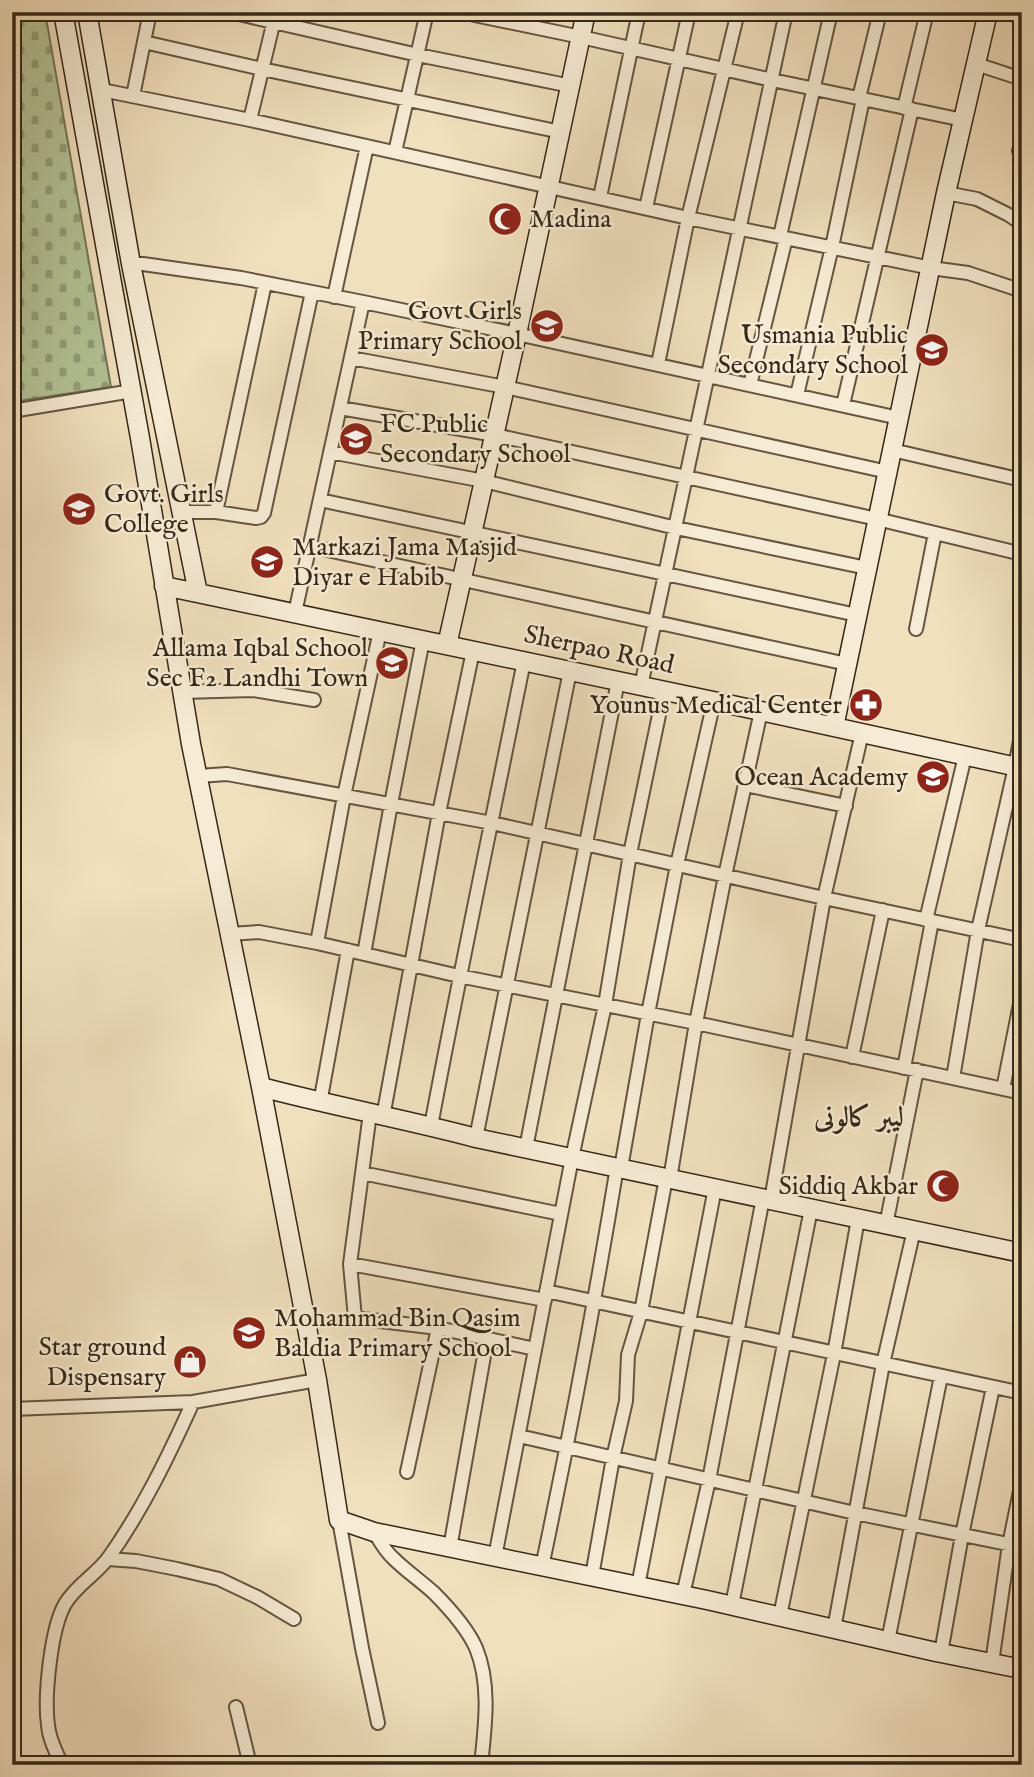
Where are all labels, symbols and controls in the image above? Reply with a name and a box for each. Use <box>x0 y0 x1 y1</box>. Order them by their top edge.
mosque icon: Madina <box>486 200 524 238</box>
place label: Madina <box>530 203 612 236</box>
place label: Govt Girls Primary School <box>358 295 523 358</box>
school or university icon: Govt Girls Primary School <box>528 307 566 345</box>
place label: Usmania Public Secondary School <box>717 319 909 382</box>
school or university icon: Usmania Public Secondary School <box>913 331 951 369</box>
place label: FC Public Secondary School <box>380 408 571 471</box>
school or university icon: FC Public Secondary School <box>337 420 375 458</box>
place label: Govt. Girls College <box>104 478 224 541</box>
school or university icon: Govt. Girls College <box>60 490 98 528</box>
place label: Markazi Jama Masjid Diyar e Habib <box>292 531 517 594</box>
school or university icon: Markazi Jama Masjid Diyar e Habib <box>248 543 286 581</box>
street label: Sherpao Road <box>521 618 677 682</box>
place label: Allama Iqbal School Sec F2 Landhi Town <box>146 632 369 695</box>
school or university icon: Allama Iqbal School Sec F2 Landhi Town <box>373 644 411 682</box>
pharmacy icon: Younus Medical Center <box>847 686 885 724</box>
place label: Younus Medical Center <box>590 689 842 722</box>
school or university icon: Ocean Academy <box>914 758 952 796</box>
place label: Ocean Academy <box>734 761 908 794</box>
district label: لیبر کالونی <box>813 1101 904 1136</box>
mosque icon: Siddiq Akbar <box>924 1167 962 1205</box>
place label: Siddiq Akbar <box>778 1170 918 1203</box>
place label: Mohammad Bin Qasim Baldia Primary School <box>274 1302 520 1365</box>
school or university icon: Mohammad Bin Qasim Baldia Primary School <box>230 1314 268 1352</box>
place label: Star ground Dispensary <box>39 1331 166 1394</box>
shop icon: Star ground Dispensary <box>171 1343 209 1381</box>

